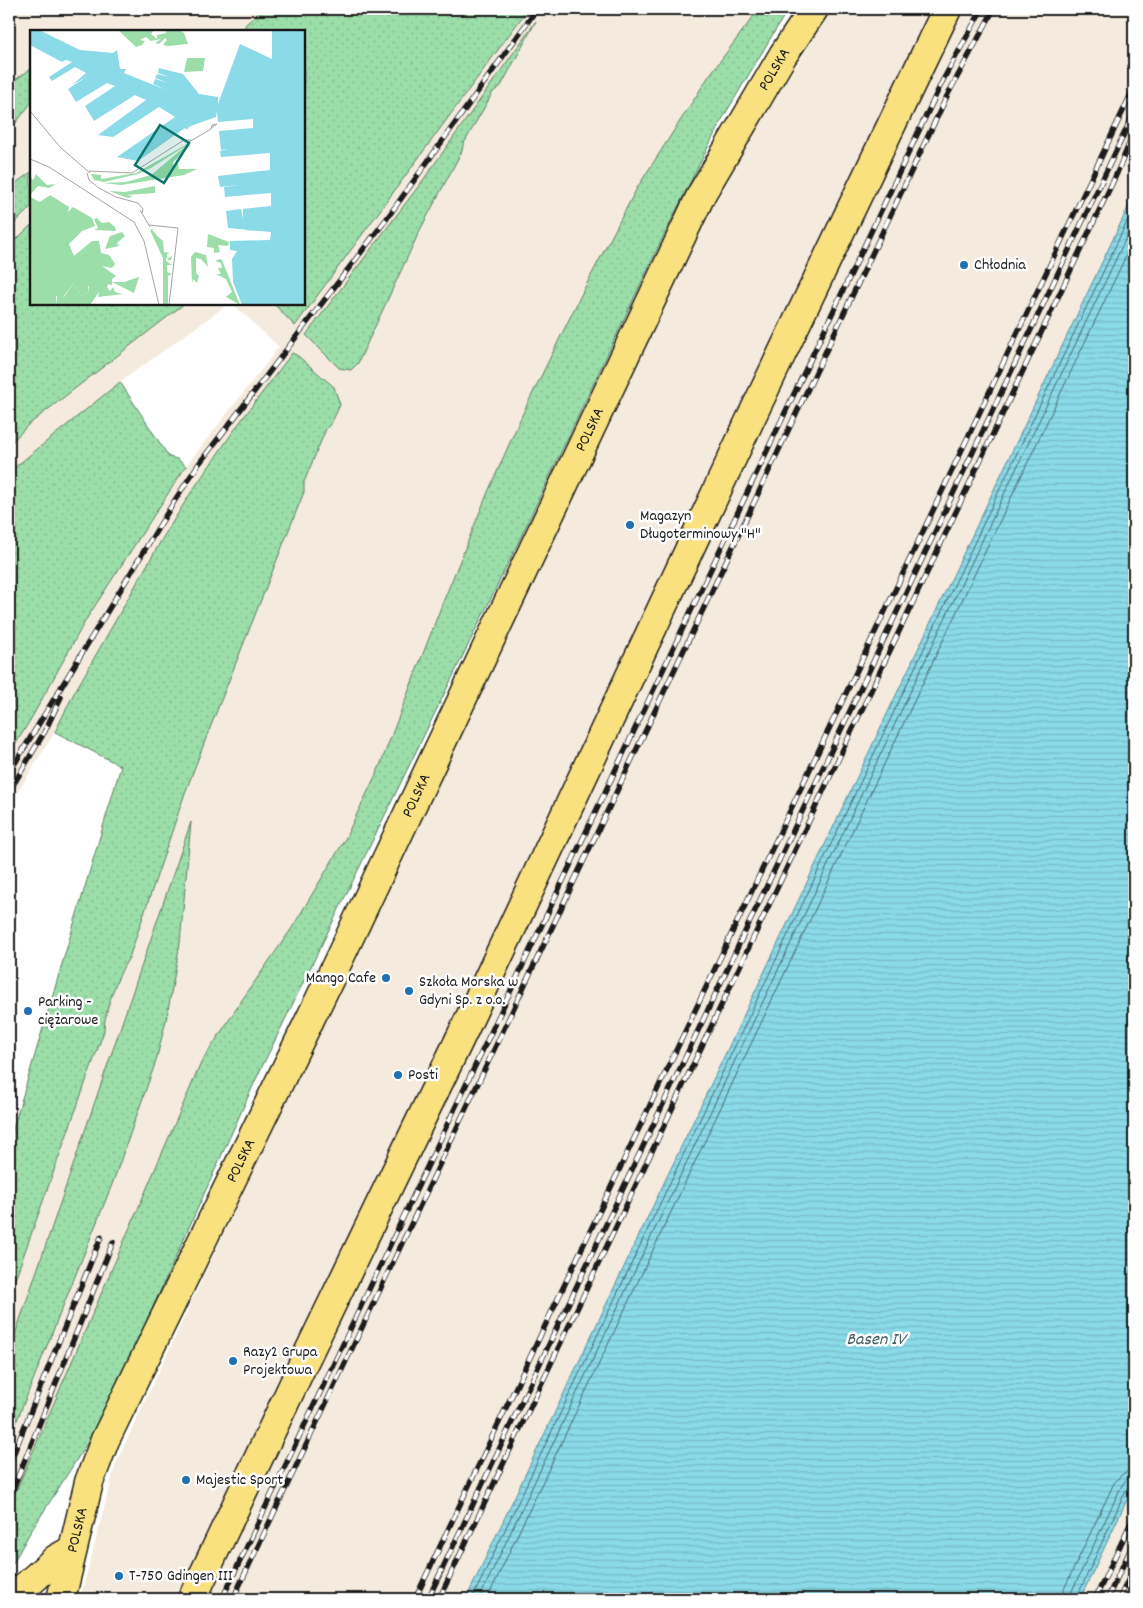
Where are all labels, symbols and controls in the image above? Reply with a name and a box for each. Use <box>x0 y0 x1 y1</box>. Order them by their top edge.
inset map <box>30 30 305 305</box>
street label: POLSKA <box>753 43 796 95</box>
place label: Chłodnia <box>974 254 1026 277</box>
marker: Chłodnia <box>958 259 970 271</box>
street label: POLSKA <box>570 404 610 455</box>
place label: Magazyn Długoterminowy "H" <box>640 505 761 546</box>
marker: Magazyn Długoterminowy "H" <box>624 519 636 531</box>
street label: POLSKA <box>396 770 437 821</box>
place label: Mango Cafe <box>306 967 376 990</box>
place label: Szkoła Morska w Gdyni Sp. z o.o. <box>419 971 518 1012</box>
marker: Mango Cafe <box>380 972 392 984</box>
marker: Szkoła Morska w Gdyni Sp. z o.o. <box>403 985 415 997</box>
place label: Parking - ciężarowe <box>38 991 98 1032</box>
marker: Parking - ciężarowe <box>22 1005 34 1017</box>
place label: Posti <box>408 1064 438 1087</box>
marker: Posti <box>392 1069 404 1081</box>
street label: POLSKA <box>221 1135 262 1186</box>
water label: Basen IV <box>846 1328 908 1353</box>
place label: Razy2 Grupa Projektowa <box>243 1341 318 1382</box>
marker: Razy2 Grupa Projektowa <box>227 1355 239 1367</box>
place label: Majestic Sport <box>196 1469 283 1492</box>
marker: Majestic Sport <box>180 1474 192 1486</box>
street label: POLSKA <box>61 1505 94 1555</box>
place label: T-750 Gdingen III <box>129 1565 233 1588</box>
marker: T-750 Gdingen III <box>113 1570 125 1582</box>

